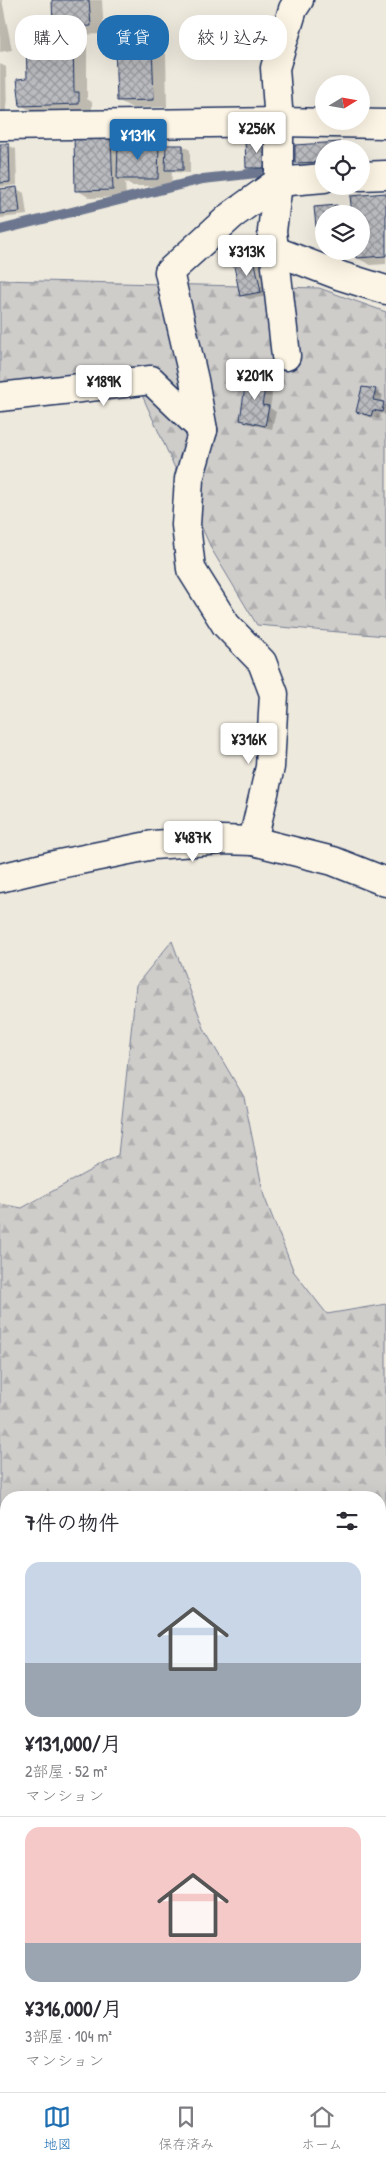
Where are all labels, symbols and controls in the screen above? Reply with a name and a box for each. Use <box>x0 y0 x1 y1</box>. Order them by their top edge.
chip: 購入 <box>15 15 87 60</box>
chip: 賃貸 <box>97 15 169 60</box>
chip: 絞り込み <box>179 15 287 60</box>
north arrow <box>315 75 370 130</box>
map controls <box>315 75 370 260</box>
pin: ¥256K <box>222 112 292 154</box>
text: ¥256K <box>239 117 275 139</box>
pin: ¥131K <box>103 119 173 161</box>
text: ¥131K <box>121 124 155 146</box>
button: locate <box>315 140 370 195</box>
button: layers <box>315 205 370 260</box>
pin: ¥313K <box>212 234 282 277</box>
text: ¥313K <box>229 240 265 262</box>
pin: ¥201K <box>220 358 290 401</box>
pin: ¥189K <box>69 364 139 407</box>
text: ¥201K <box>237 364 273 386</box>
text: ¥189K <box>87 370 121 392</box>
pin: ¥316K <box>214 722 284 765</box>
text: ¥316K <box>231 728 267 750</box>
pin: ¥487K <box>158 820 228 863</box>
text: ¥487K <box>175 826 211 848</box>
icon: filters <box>333 1507 361 1535</box>
text: 7件の物件 <box>25 1508 119 1537</box>
icon: home <box>148 1594 238 1684</box>
text: ¥131,000/月 <box>25 1729 122 1758</box>
text: 2部屋 · 52 m² <box>25 1760 108 1782</box>
text: マンション <box>25 1784 104 1806</box>
icon: home <box>148 1860 238 1950</box>
text: ¥316,000/月 <box>25 1994 123 2023</box>
text: 3部屋 · 104 m² <box>25 2025 112 2047</box>
text: マンション <box>25 2049 104 2071</box>
tab: 地図 <box>43 2103 71 2153</box>
tab: 保存済み <box>158 2103 214 2153</box>
tab: ホーム <box>301 2103 343 2153</box>

